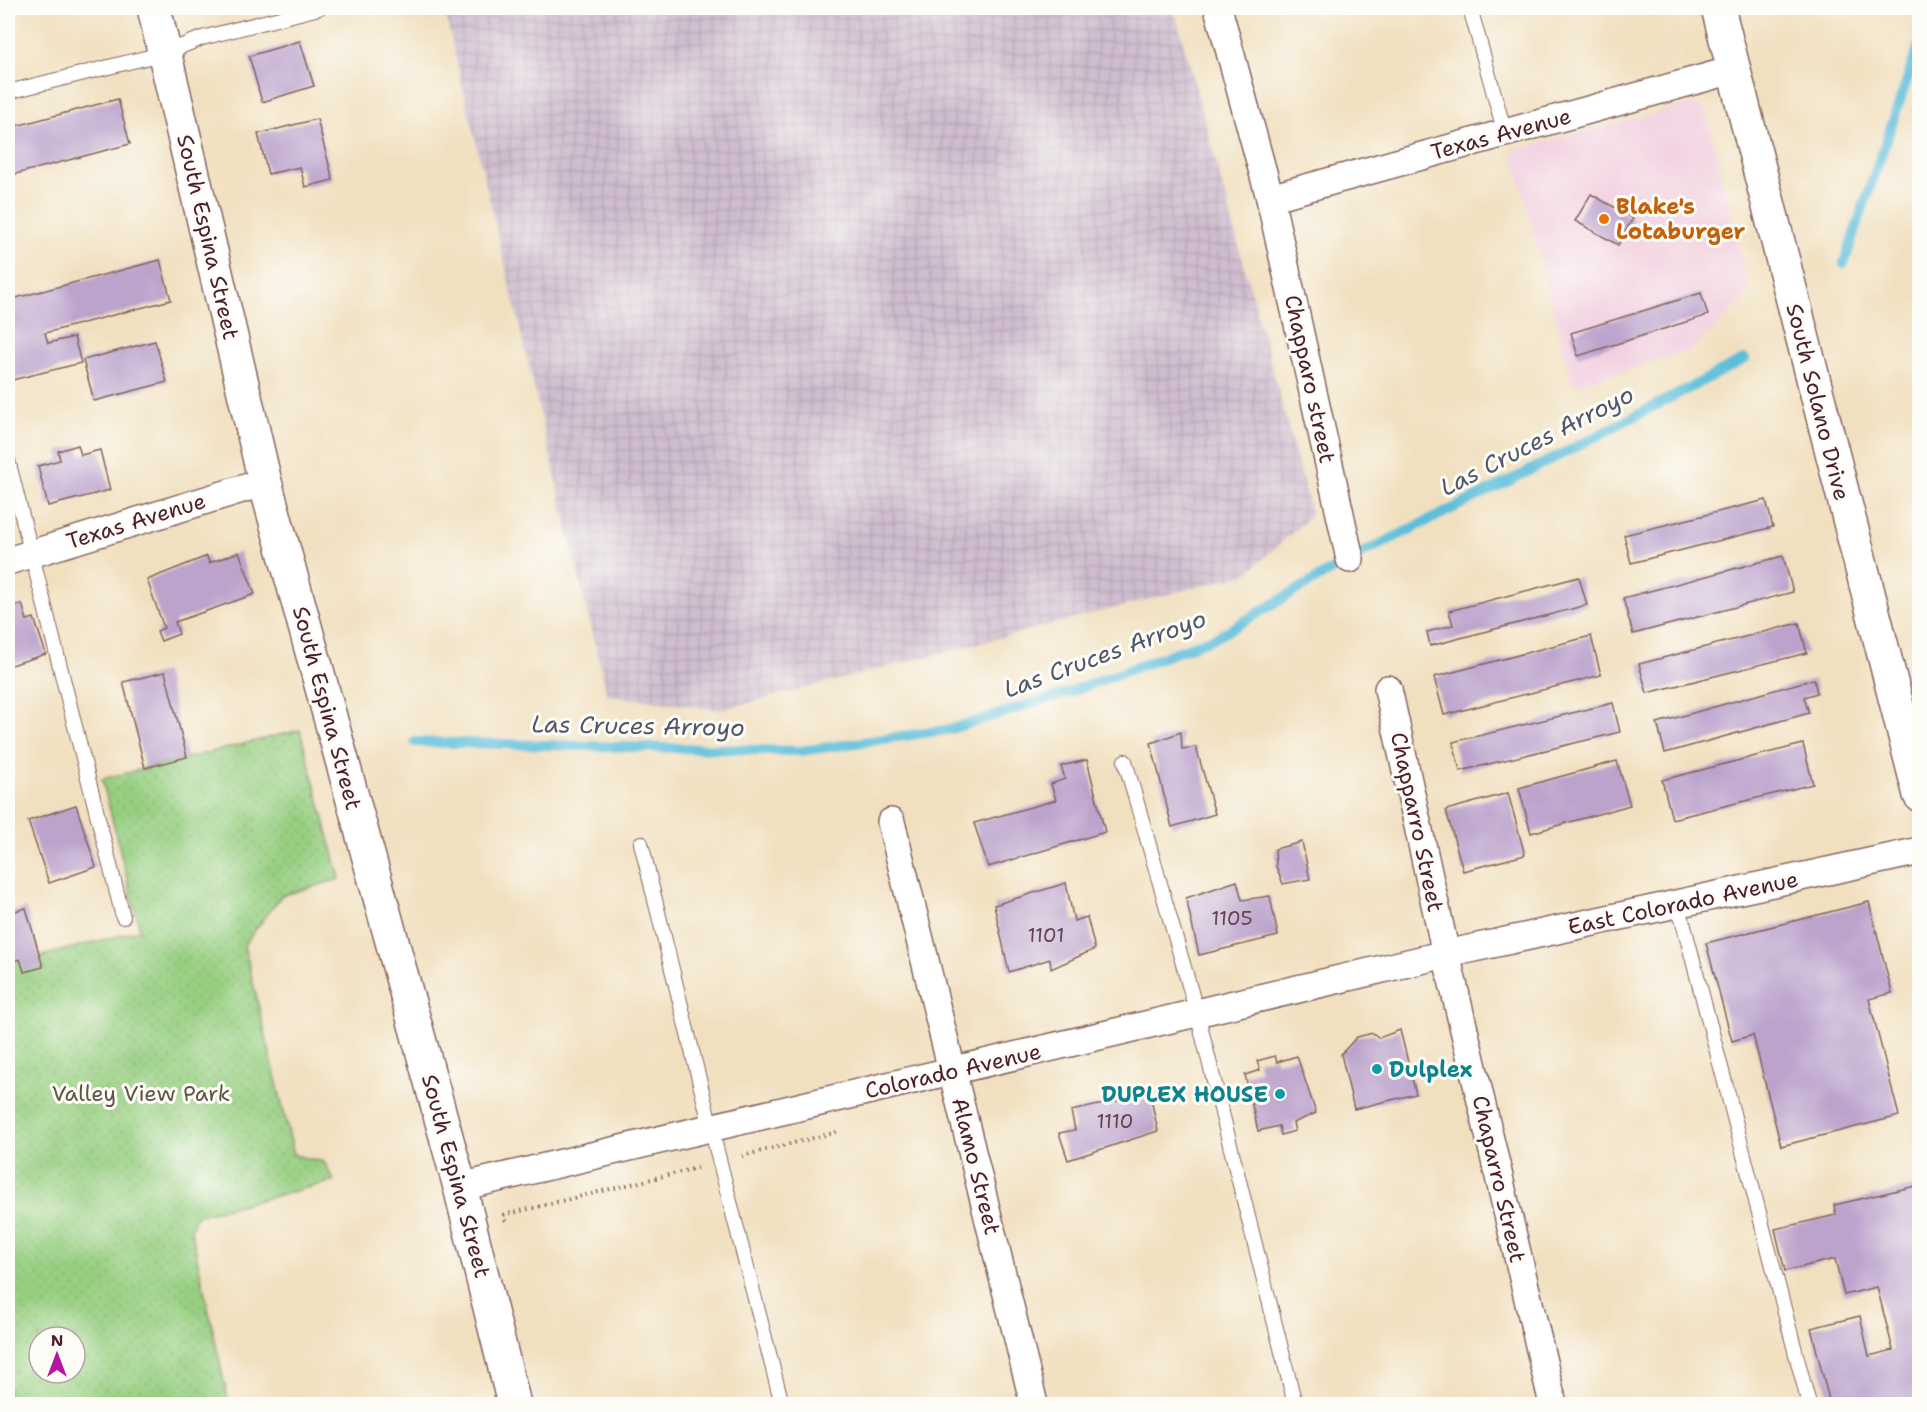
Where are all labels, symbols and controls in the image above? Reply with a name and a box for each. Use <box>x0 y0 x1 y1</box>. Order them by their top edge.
street label: Texas Avenue <box>1428 101 1574 167</box>
street label: South Espina Street <box>170 132 246 342</box>
place label: Blake's Lotaburger <box>1616 192 1746 246</box>
marker: Blake's Lotaburger <box>1597 212 1611 226</box>
street label: Chapparo street <box>1278 292 1342 466</box>
street label: South Solano Drive <box>1780 301 1856 503</box>
water label: Las Cruces Arroyo <box>1435 378 1639 504</box>
street label: Texas Avenue <box>63 486 209 556</box>
water label: Las Cruces Arroyo <box>999 602 1211 706</box>
street label: South Espina Street <box>286 603 368 813</box>
water label: Las Cruces Arroyo <box>531 708 745 744</box>
street label: Chapparro Street <box>1384 730 1450 914</box>
street label: East Colorado Avenue <box>1565 864 1801 942</box>
house number: 1105 <box>1211 905 1253 931</box>
house number: 1101 <box>1027 922 1065 948</box>
street label: Colorado Avenue <box>862 1037 1044 1105</box>
place label: Dulplex <box>1389 1055 1473 1084</box>
marker: Dulplex <box>1370 1062 1384 1076</box>
street label: South Espina Street <box>415 1071 497 1281</box>
park label: Valley View Park <box>52 1079 230 1108</box>
place label: DUPLEX HOUSE <box>1101 1080 1268 1109</box>
marker: DUPLEX HOUSE <box>1273 1087 1287 1101</box>
street label: Chaparro Street <box>1466 1093 1532 1265</box>
street label: Alamo Street <box>945 1094 1007 1238</box>
house number: 1110 <box>1096 1108 1134 1134</box>
north arrow <box>27 1325 87 1385</box>
text: N <box>51 1330 63 1351</box>

